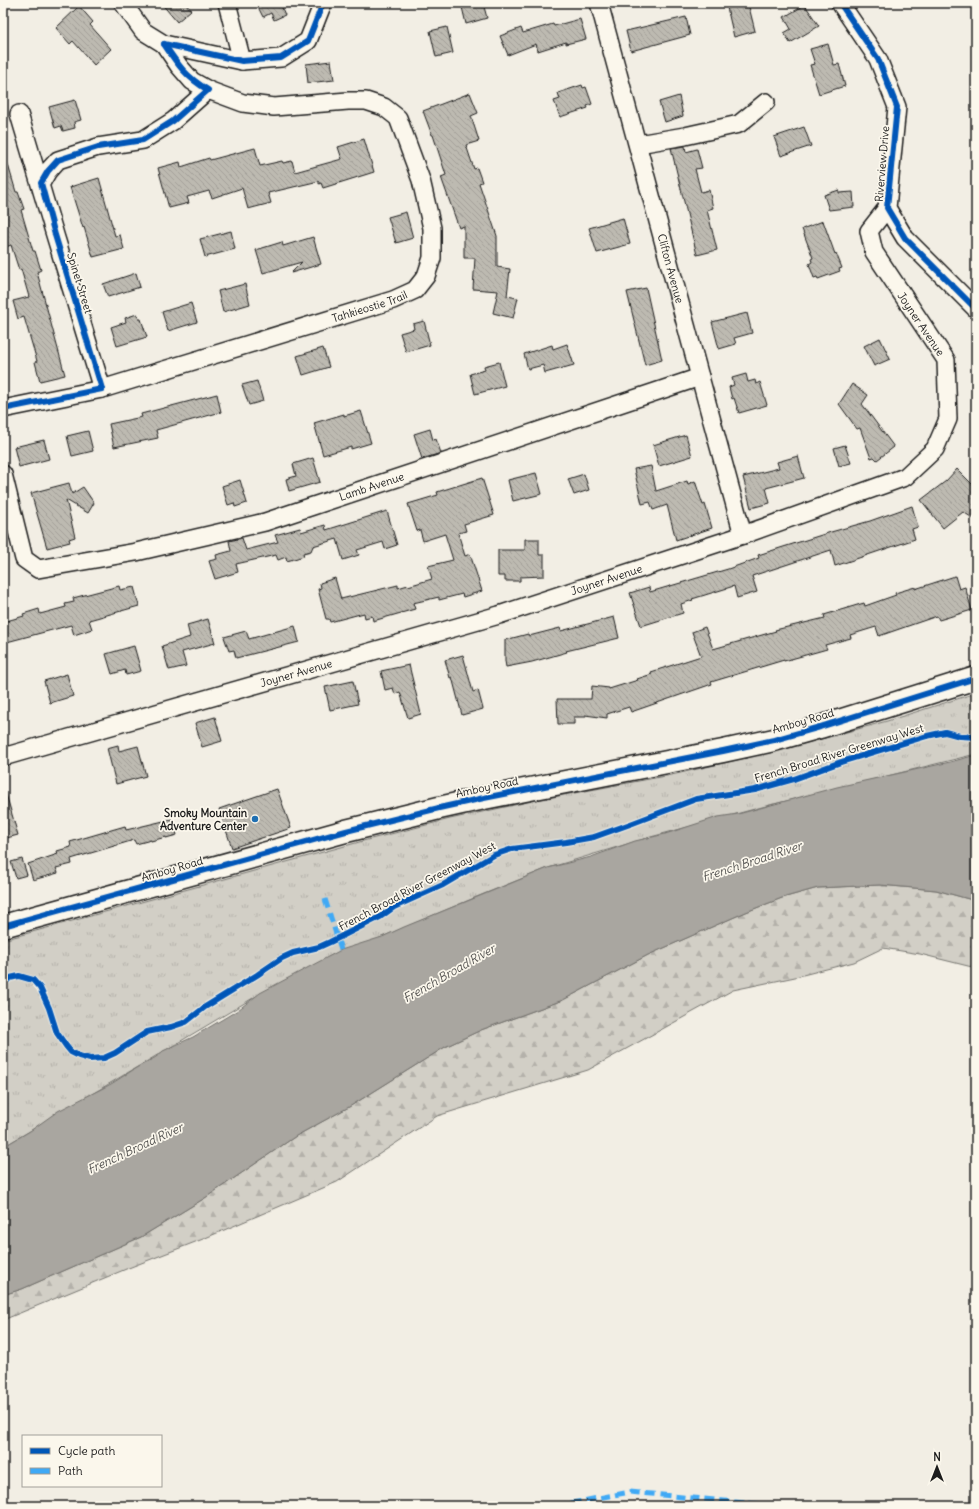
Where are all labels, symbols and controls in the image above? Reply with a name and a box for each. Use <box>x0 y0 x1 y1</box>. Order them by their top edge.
street label: Riverview Drive <box>872 125 892 203</box>
street label: Clifton Avenue <box>655 232 687 305</box>
street label: Spinet Street <box>64 251 96 315</box>
street label: Tahkieostie Trail <box>330 287 409 325</box>
street label: Joyner Avenue <box>894 289 948 359</box>
street label: Lamb Avenue <box>337 469 406 504</box>
street label: Joyner Avenue <box>569 562 644 598</box>
street label: Joyner Avenue <box>259 656 334 690</box>
street label: Amboy Road <box>770 705 836 736</box>
street label: French Broad River Greenway West <box>753 721 925 785</box>
street label: Amboy Road <box>454 773 520 800</box>
place label: Smoky Mountain Adventure Center <box>160 806 248 833</box>
marker: Smoky Mountain Adventure Center <box>250 814 260 824</box>
water label: French Broad River <box>700 837 806 884</box>
street label: French Broad River Greenway West <box>336 838 498 933</box>
street label: Amboy Road <box>139 853 205 884</box>
water label: French Broad River <box>400 940 499 1005</box>
water label: French Broad River <box>85 1118 187 1177</box>
legend <box>22 1435 162 1487</box>
text: Cycle path <box>58 1443 115 1458</box>
north arrow <box>917 1447 957 1487</box>
text: N <box>933 1450 941 1464</box>
text: Path <box>58 1463 83 1478</box>

